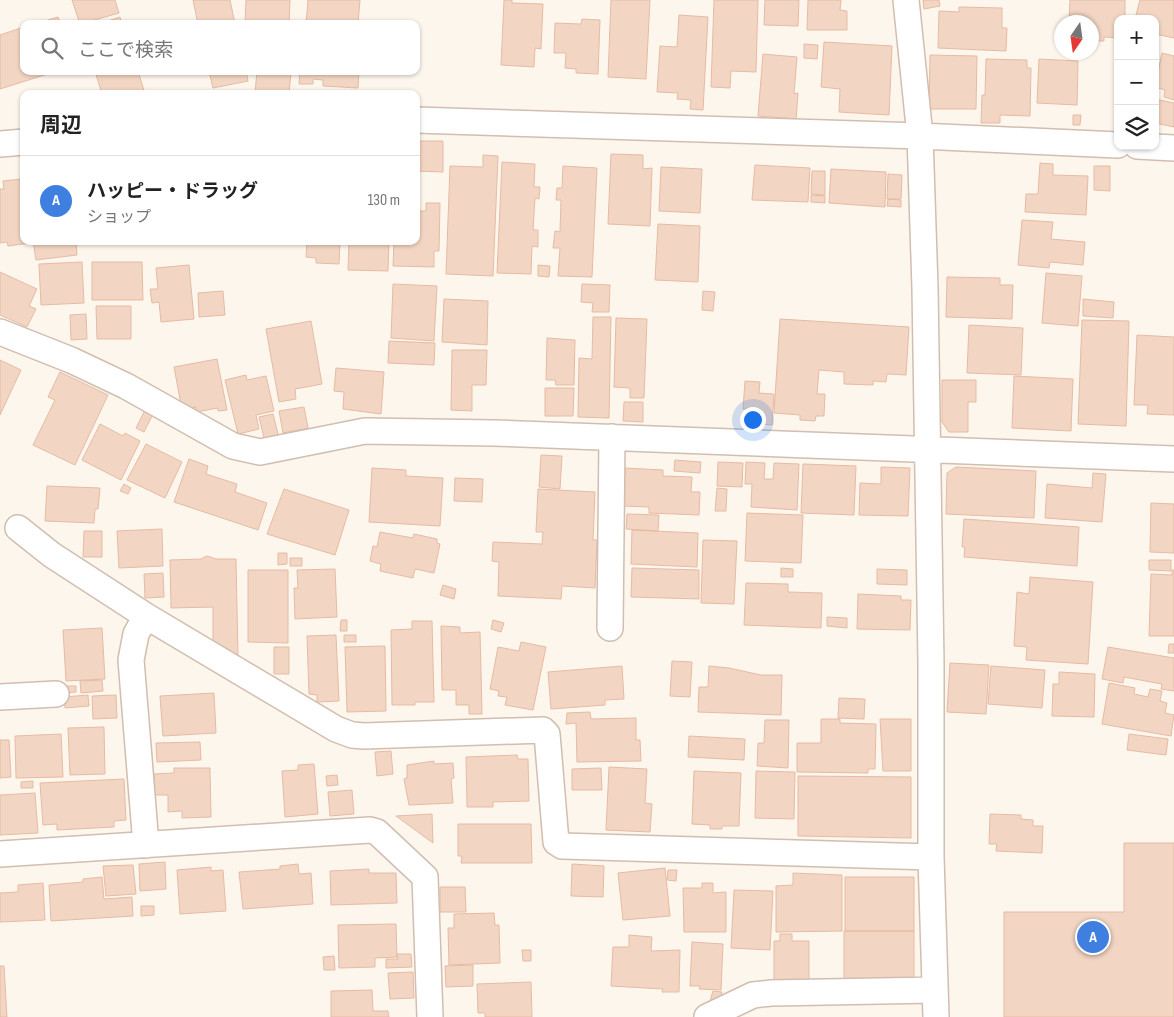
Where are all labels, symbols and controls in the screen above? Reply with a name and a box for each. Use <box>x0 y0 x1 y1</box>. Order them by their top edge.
north arrow <box>1054 15 1099 60</box>
map controls <box>1114 15 1159 150</box>
button: + <box>1114 15 1159 60</box>
search box <box>20 20 420 75</box>
icon: search <box>38 34 66 62</box>
text: ここで検索 <box>78 39 173 62</box>
button: − <box>1114 60 1159 105</box>
button: layers <box>1114 105 1159 150</box>
text: 周辺 <box>40 113 82 138</box>
text: ハッピー・ドラッグ <box>87 180 258 203</box>
text: A <box>52 191 60 210</box>
text: 130 m <box>368 191 400 210</box>
text: ショップ <box>87 208 151 227</box>
your location <box>740 407 766 433</box>
pin: A <box>1077 918 1109 956</box>

